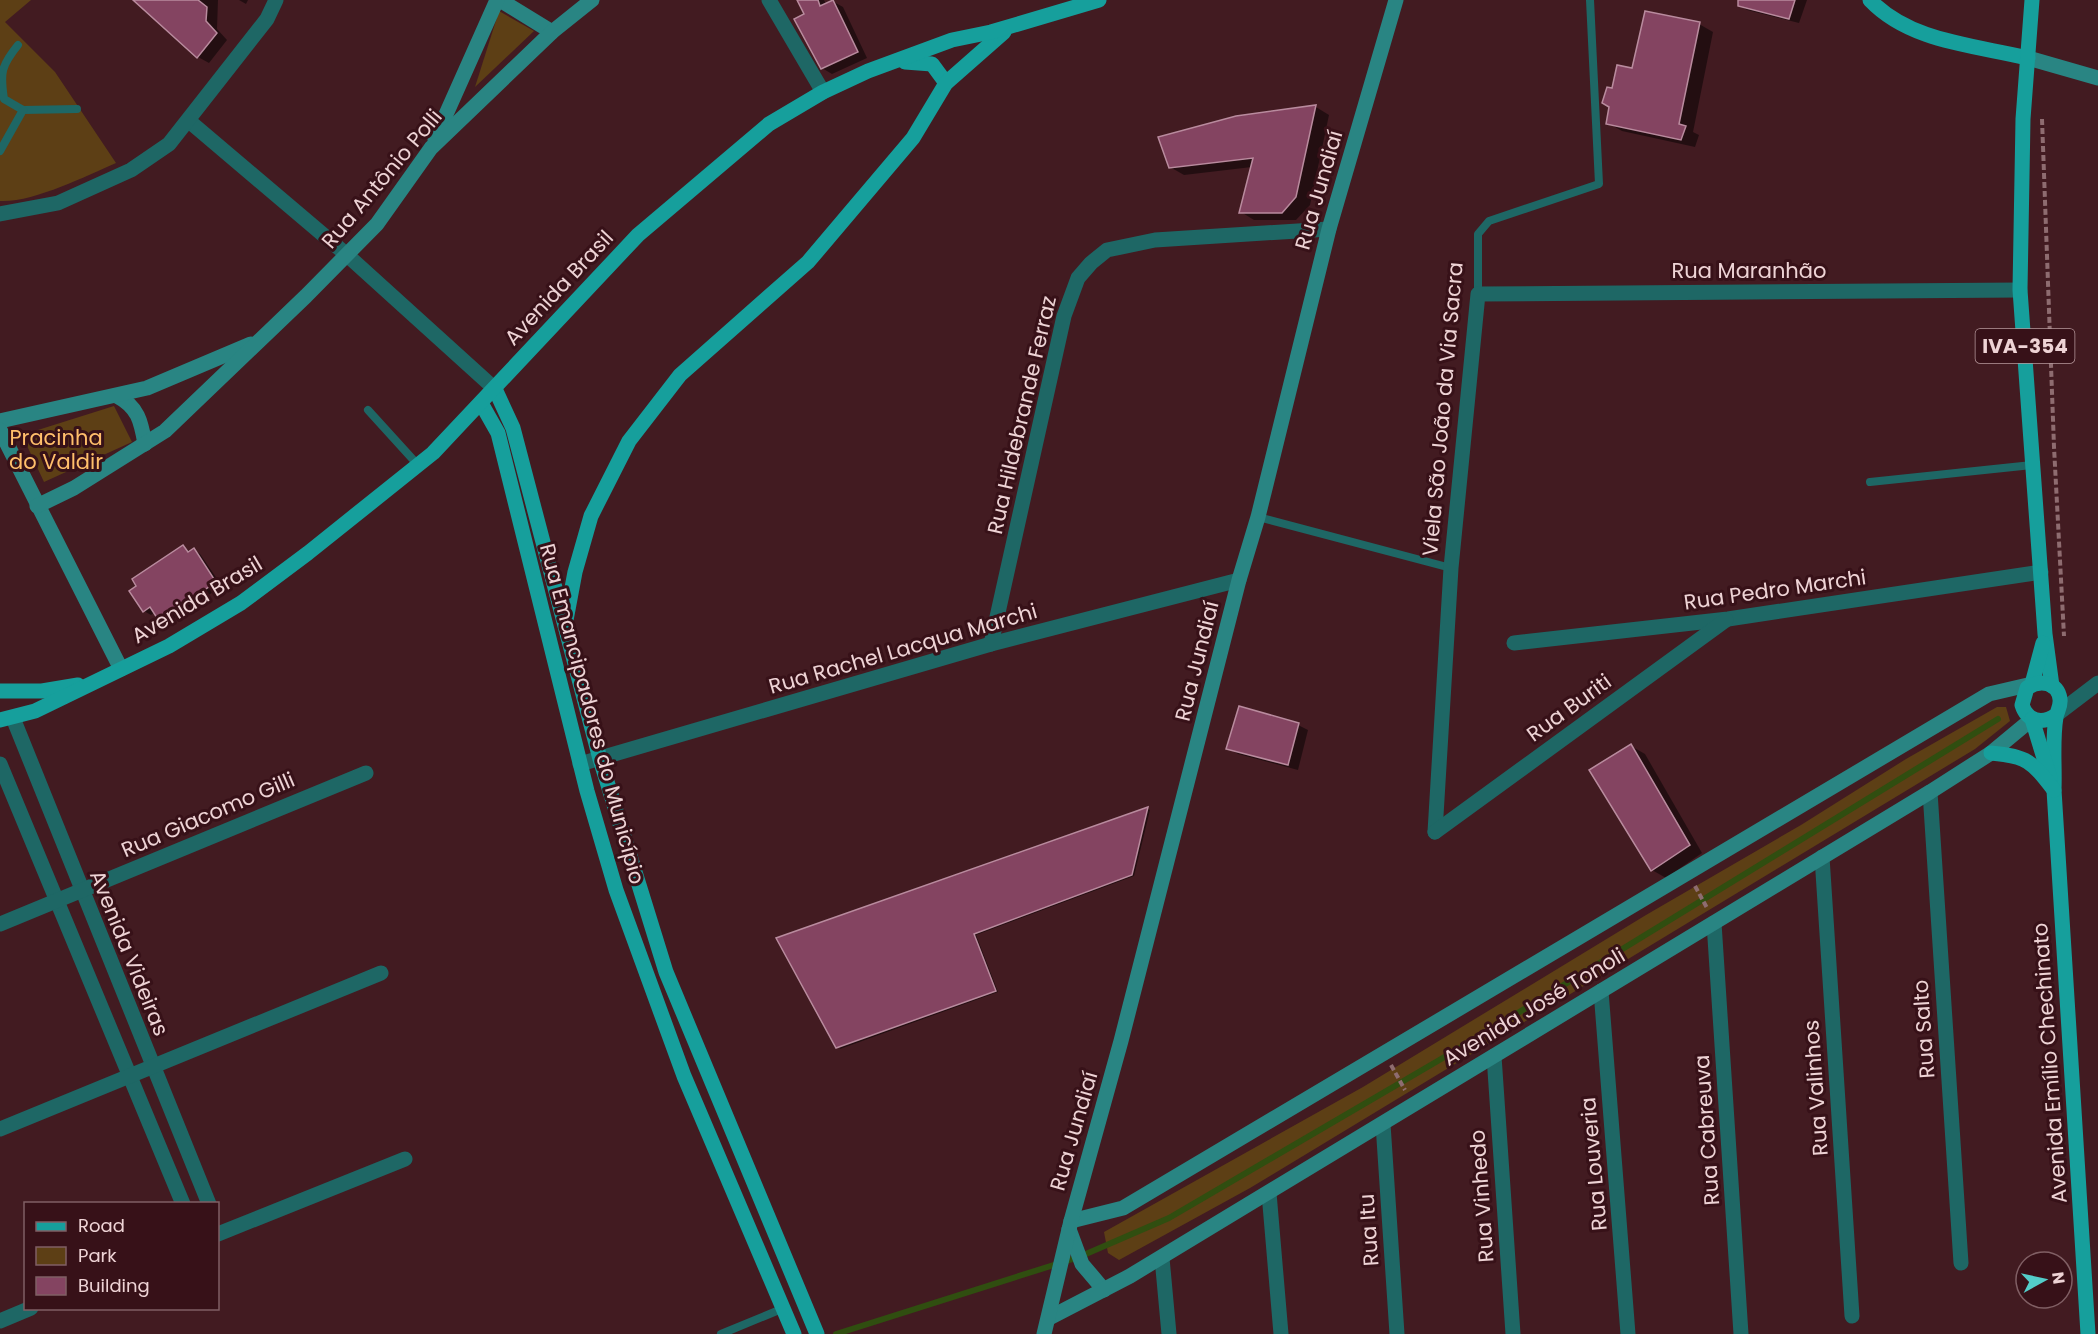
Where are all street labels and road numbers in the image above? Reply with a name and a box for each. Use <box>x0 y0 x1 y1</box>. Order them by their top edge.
street label: Rua Antônio Polli <box>315 103 448 254</box>
street label: Rua Jundiaí <box>1288 127 1349 253</box>
street label: Avenida Brasil <box>498 224 620 352</box>
street label: Rua Maranhão <box>1672 256 1826 285</box>
street label: Viela São João da Via Sacra <box>1415 261 1470 557</box>
street label: Rua Hildebrande Ferraz <box>980 293 1063 537</box>
road number: IVA-354 <box>1976 329 2074 363</box>
street label: Rua Emancipadores do Município <box>533 540 652 887</box>
street label: Avenida Brasil <box>126 549 268 650</box>
street label: Rua Pedro Marchi <box>1682 562 1868 617</box>
street label: Rua Rachel Lacqua Marchi <box>765 596 1040 701</box>
street label: Rua Jundiaí <box>1168 598 1225 724</box>
street label: Rua Buriti <box>1520 667 1617 748</box>
street label: Rua Giacomo Gilli <box>117 765 299 864</box>
street label: Avenida Videiras <box>83 866 176 1040</box>
street label: Avenida Emílio Chechinato <box>2025 922 2074 1204</box>
street label: Avenida José Tonoli <box>1437 941 1630 1072</box>
street label: Rua Salto <box>1906 979 1941 1079</box>
street label: Rua Valinhos <box>1796 1019 1835 1157</box>
street label: Rua Cabreuva <box>1687 1054 1726 1206</box>
street label: Rua Jundiaí <box>1043 1068 1104 1194</box>
street label: Rua Louveria <box>1573 1096 1614 1232</box>
street label: Rua Vinhedo <box>1462 1129 1501 1263</box>
street label: Rua Itu <box>1352 1193 1385 1267</box>

